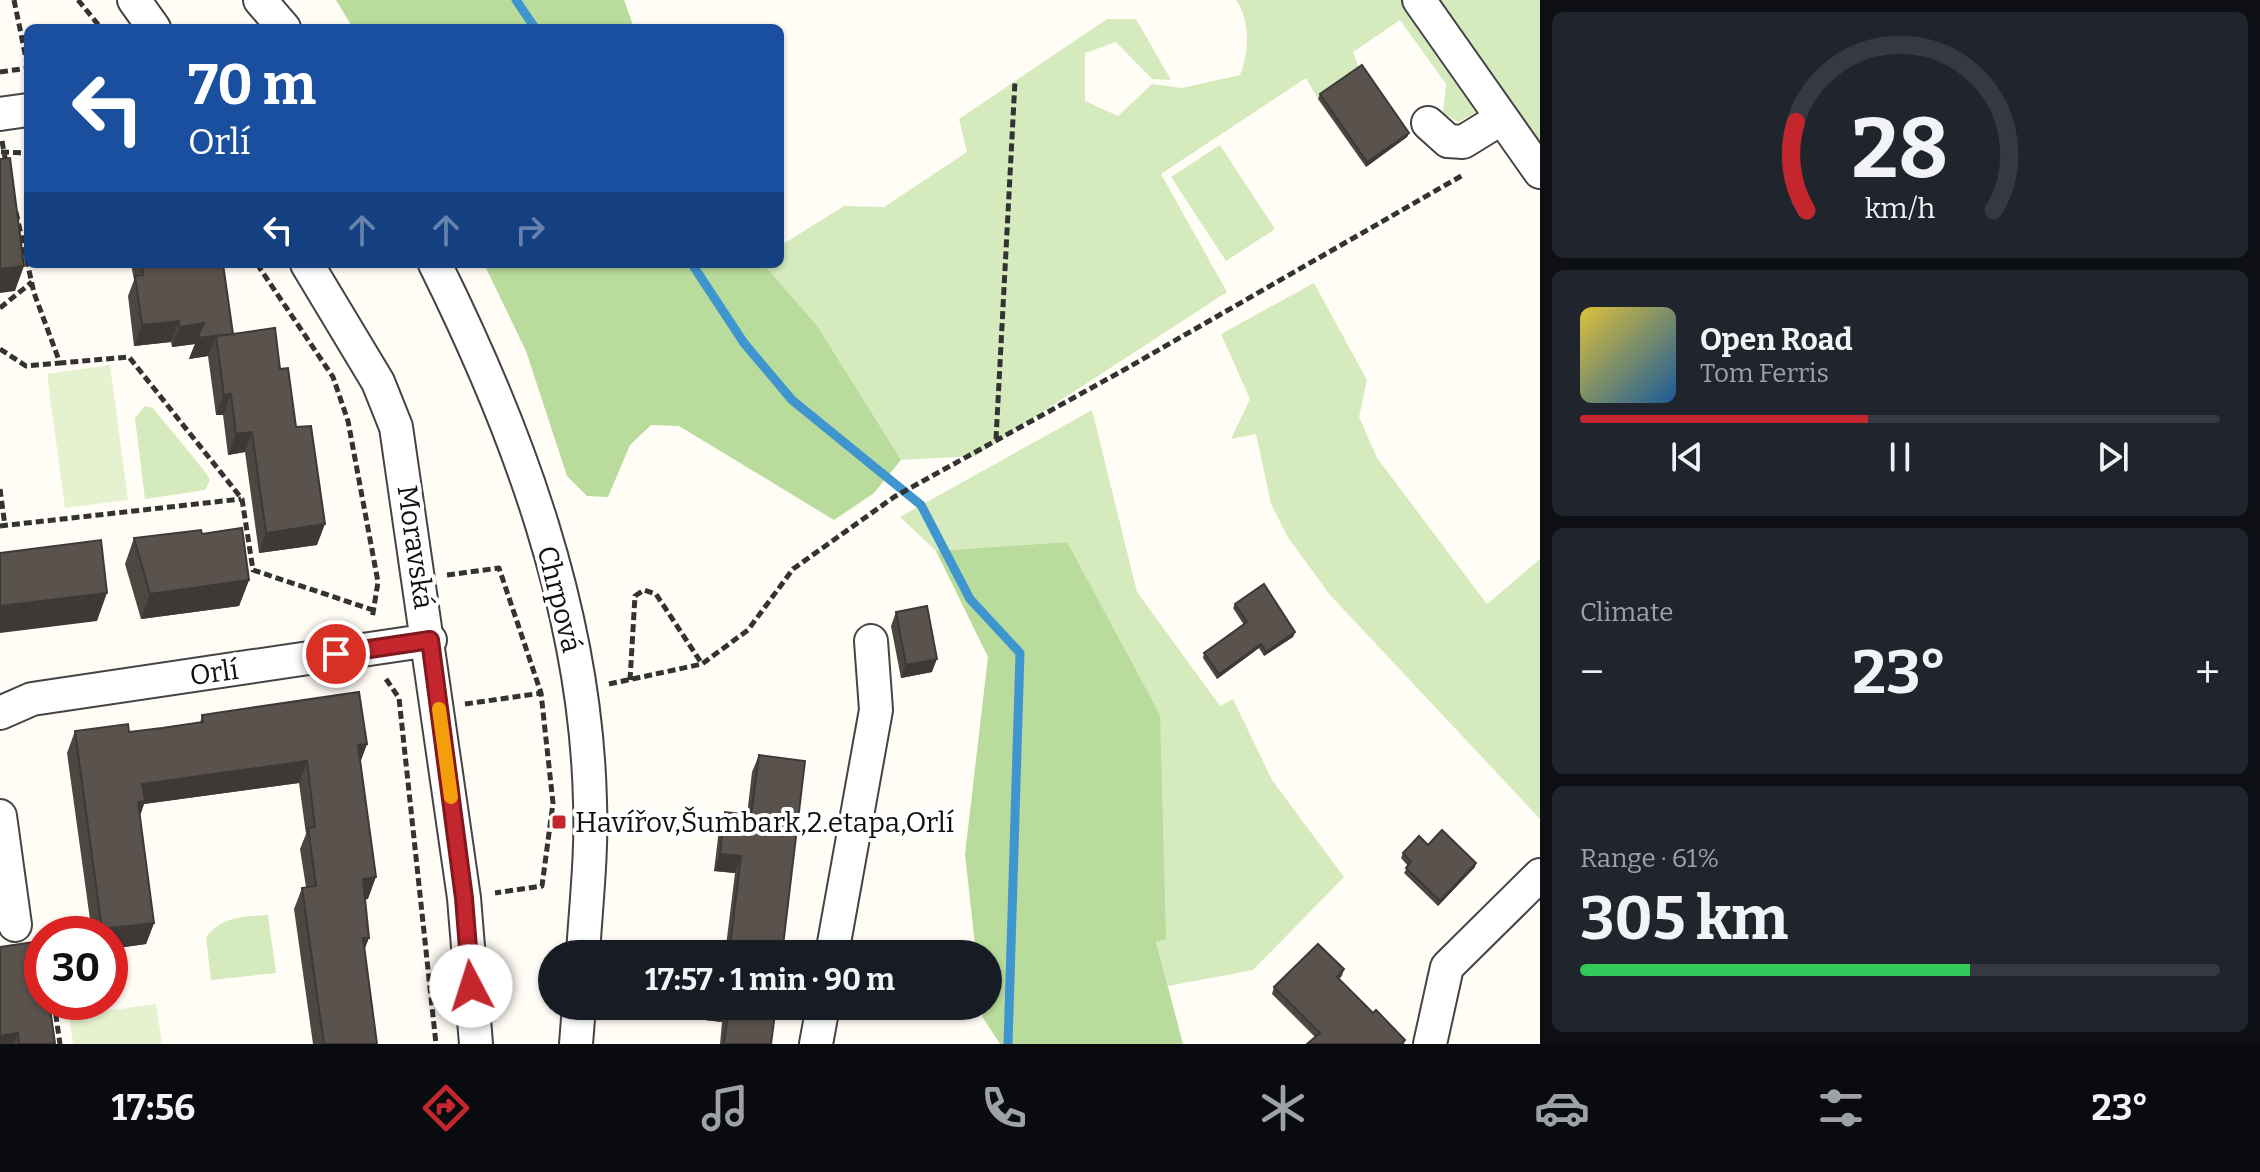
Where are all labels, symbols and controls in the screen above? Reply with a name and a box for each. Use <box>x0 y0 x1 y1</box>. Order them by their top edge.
text: 70 m <box>188 52 316 119</box>
icon: left <box>56 56 160 160</box>
text: 28 <box>1852 99 1948 199</box>
text: Orlí <box>188 120 251 164</box>
text: km/h <box>1865 191 1936 226</box>
icon: left <box>256 208 300 252</box>
icon: ahead <box>340 208 384 252</box>
icon: ahead <box>424 208 468 252</box>
icon: right <box>508 208 552 252</box>
text: Open Road <box>1700 322 1853 358</box>
text: Tom Ferris <box>1700 358 1829 389</box>
icon: previous <box>1665 435 1709 479</box>
icon: pause <box>1878 435 1922 479</box>
icon: next <box>2091 435 2135 479</box>
street label: Moravská <box>390 483 441 611</box>
street label: Chrpová <box>530 543 589 656</box>
text: Climate <box>1580 597 1674 628</box>
pin <box>302 620 370 688</box>
icon: arrive <box>314 632 358 676</box>
text: 23° <box>1852 637 1947 709</box>
text: − <box>1580 646 1604 699</box>
text: + <box>2195 646 2220 699</box>
street label: Orlí <box>188 653 241 692</box>
place label: Havířov,Šumbark,2.etapa,Orlí <box>575 806 955 839</box>
marker: Havířov,Šumbark,2.etapa,Orlí <box>550 813 568 831</box>
text: Range · 61% <box>1580 843 1719 874</box>
text: 305 km <box>1580 883 1788 955</box>
speed limit sign: 30 <box>24 916 128 1020</box>
position arrow <box>429 944 513 1028</box>
text: 17:57 · 1 min · 90 m <box>645 962 895 998</box>
icon: directions <box>418 1080 474 1136</box>
icon: music <box>697 1080 753 1136</box>
icon: phone <box>976 1080 1032 1136</box>
icon: climate <box>1255 1080 1311 1136</box>
icon: car <box>1534 1080 1590 1136</box>
icon: filters <box>1813 1080 1869 1136</box>
text: 17:56 <box>111 1086 195 1130</box>
text: 23° <box>2092 1086 2148 1130</box>

